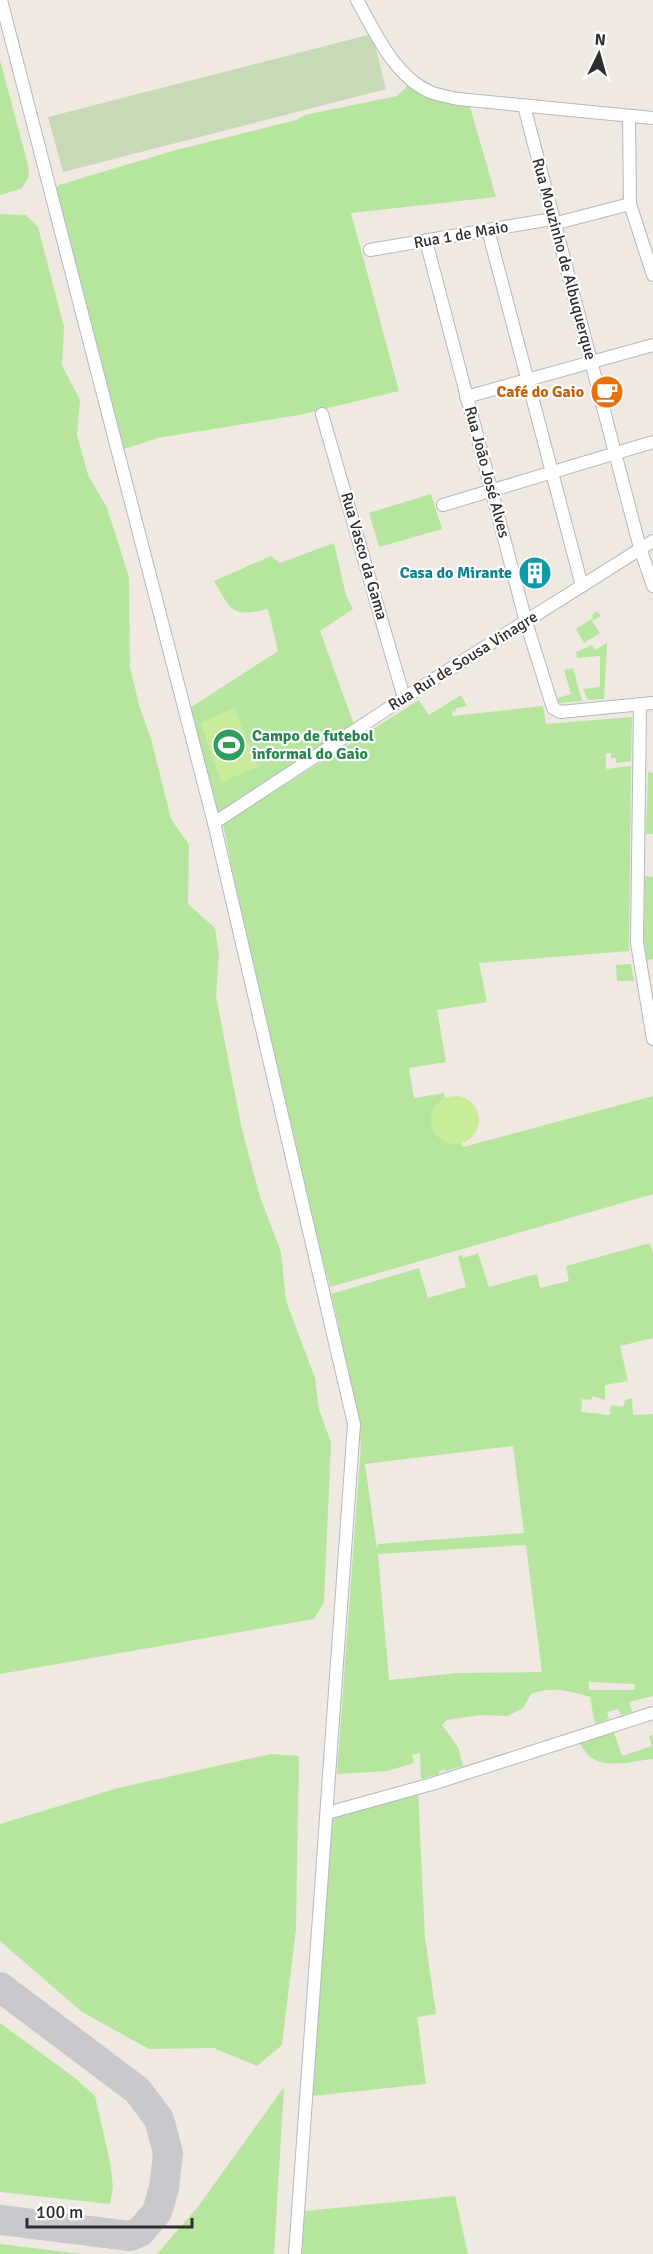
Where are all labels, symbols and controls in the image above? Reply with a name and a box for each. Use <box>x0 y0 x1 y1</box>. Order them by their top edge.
north arrow <box>569 24 629 84</box>
text: N <box>594 30 607 51</box>
street label: Rua Mouzinho de Albuquerque <box>527 156 601 362</box>
street label: Rua 1 de Maio <box>412 217 510 253</box>
cafe icon: Café do Gaio <box>589 374 625 410</box>
place label: Café do Gaio <box>497 382 584 402</box>
street label: Rua João José Alves <box>460 404 514 540</box>
street label: Rua Vasco da Gama <box>336 490 392 622</box>
building icon: Casa do Mirante <box>517 555 553 591</box>
place label: Casa do Mirante <box>400 563 512 583</box>
street label: Rua Rui de Sousa Vinagre <box>385 607 541 715</box>
place label: Campo de futebol informal do Gaio <box>252 726 374 764</box>
sports icon: Campo de futebol informal do Gaio <box>211 727 247 763</box>
scale bar <box>27 2191 192 2229</box>
text: 100 m <box>36 2201 83 2223</box>

